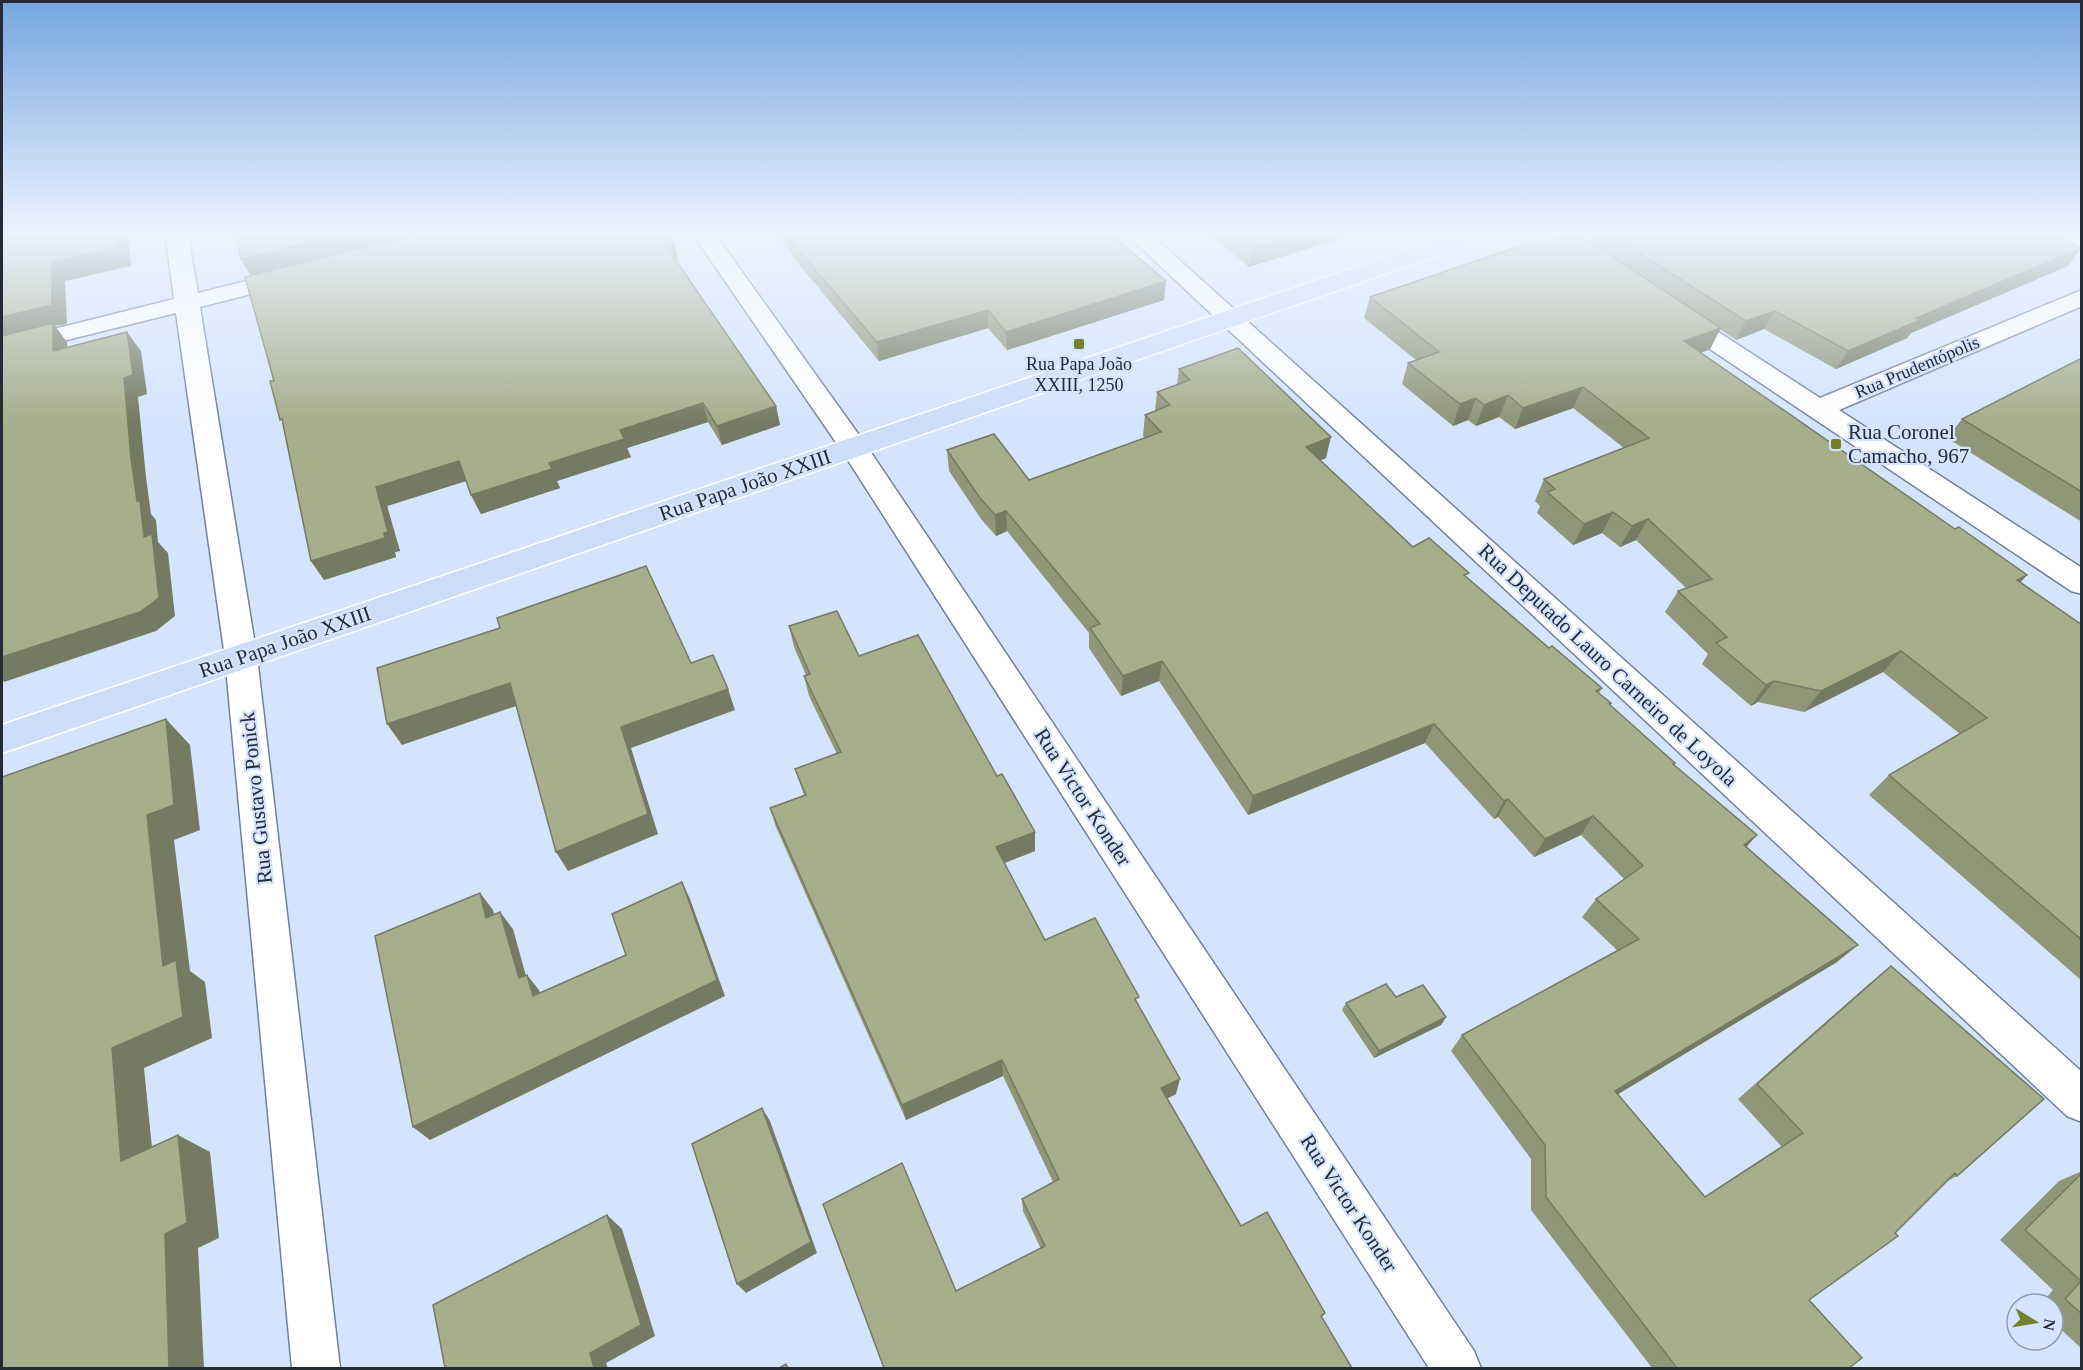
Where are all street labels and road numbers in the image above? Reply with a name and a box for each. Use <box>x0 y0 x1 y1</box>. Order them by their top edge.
street label: Rua Prudentópolis <box>1852 332 1982 402</box>
street label: Rua Papa João XXIII <box>656 444 834 526</box>
street label: Rua Deputado Lauro Carneiro de Loyola <box>1474 539 1743 792</box>
street label: Rua Papa João XXIII <box>196 601 374 683</box>
street label: Rua Gustavo Ponick <box>235 710 277 885</box>
street label: Rua Victor Konder <box>1030 724 1136 870</box>
street label: Rua Victor Konder <box>1296 1130 1402 1276</box>

